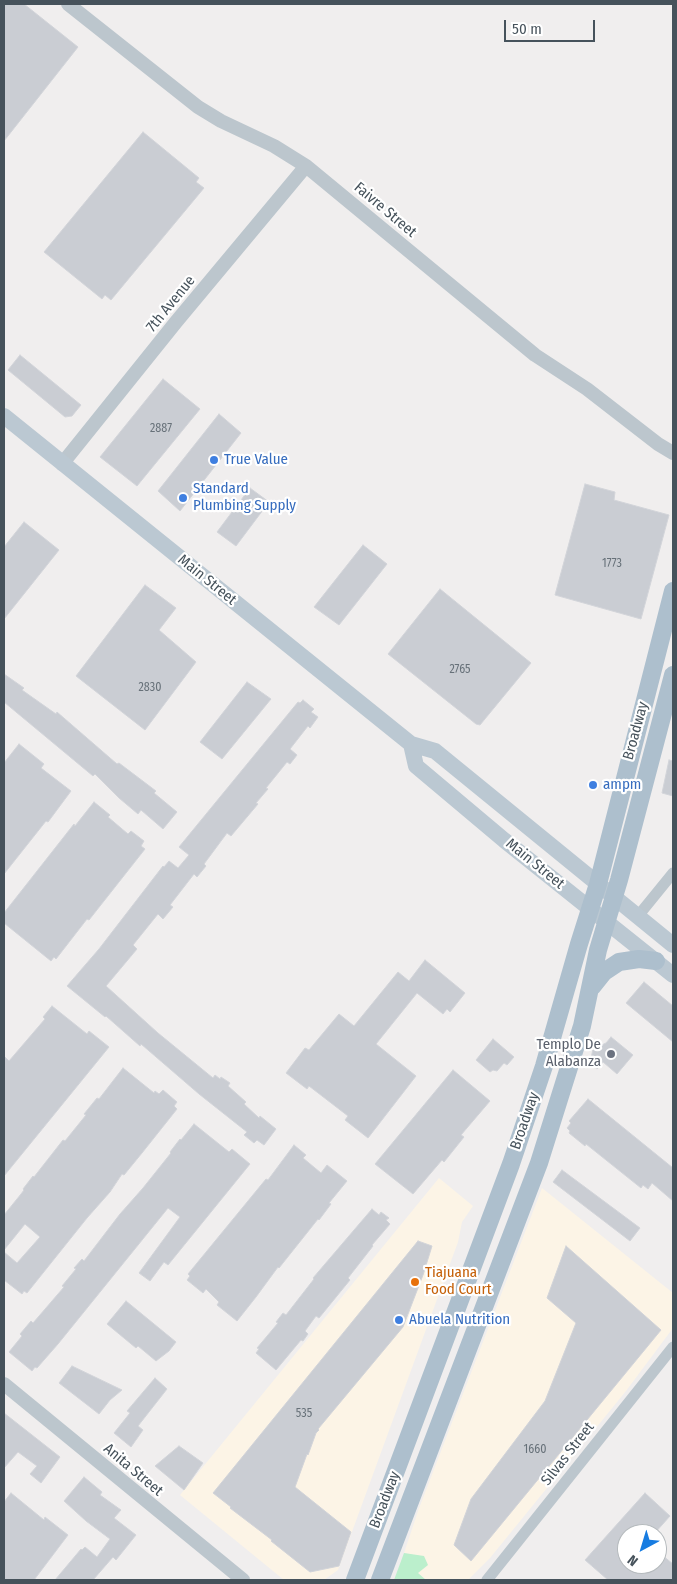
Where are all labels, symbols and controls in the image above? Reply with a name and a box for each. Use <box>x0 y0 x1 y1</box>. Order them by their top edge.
scale bar <box>507 10 598 42</box>
text: 50 m <box>512 20 542 38</box>
street label: Faivre Street <box>350 179 420 241</box>
street label: 7th Avenue <box>143 272 199 336</box>
house number: 2887 <box>150 422 172 436</box>
place label: True Value <box>224 451 288 469</box>
marker: True Value <box>208 454 220 466</box>
place label: Standard Plumbing Supply <box>193 480 296 515</box>
marker: Standard Plumbing Supply <box>177 492 189 504</box>
street label: Main Street <box>174 551 240 609</box>
house number: 1773 <box>602 557 622 571</box>
house number: 2765 <box>449 663 471 677</box>
house number: 2830 <box>139 681 161 695</box>
street label: Broadway <box>620 700 652 762</box>
place label: ampm <box>603 776 641 794</box>
marker: ampm <box>587 779 599 791</box>
street label: Main Street <box>502 835 568 893</box>
place label: Templo De Alabanza <box>537 1036 601 1071</box>
marker: Templo De Alabanza <box>605 1048 617 1060</box>
street label: Broadway <box>507 1090 543 1152</box>
place label: Tiajuana Food Court <box>425 1264 492 1299</box>
marker: Tiajuana Food Court <box>409 1276 421 1288</box>
place label: Abuela Nutrition <box>409 1311 510 1329</box>
marker: Abuela Nutrition <box>393 1314 405 1326</box>
house number: 535 <box>296 1407 312 1421</box>
street label: Silvas Street <box>538 1419 598 1489</box>
street label: Anita Street <box>100 1440 166 1500</box>
house number: 1660 <box>524 1443 546 1457</box>
street label: Broadway <box>366 1469 404 1531</box>
north arrow <box>617 1524 667 1574</box>
text: N <box>624 1551 641 1570</box>

